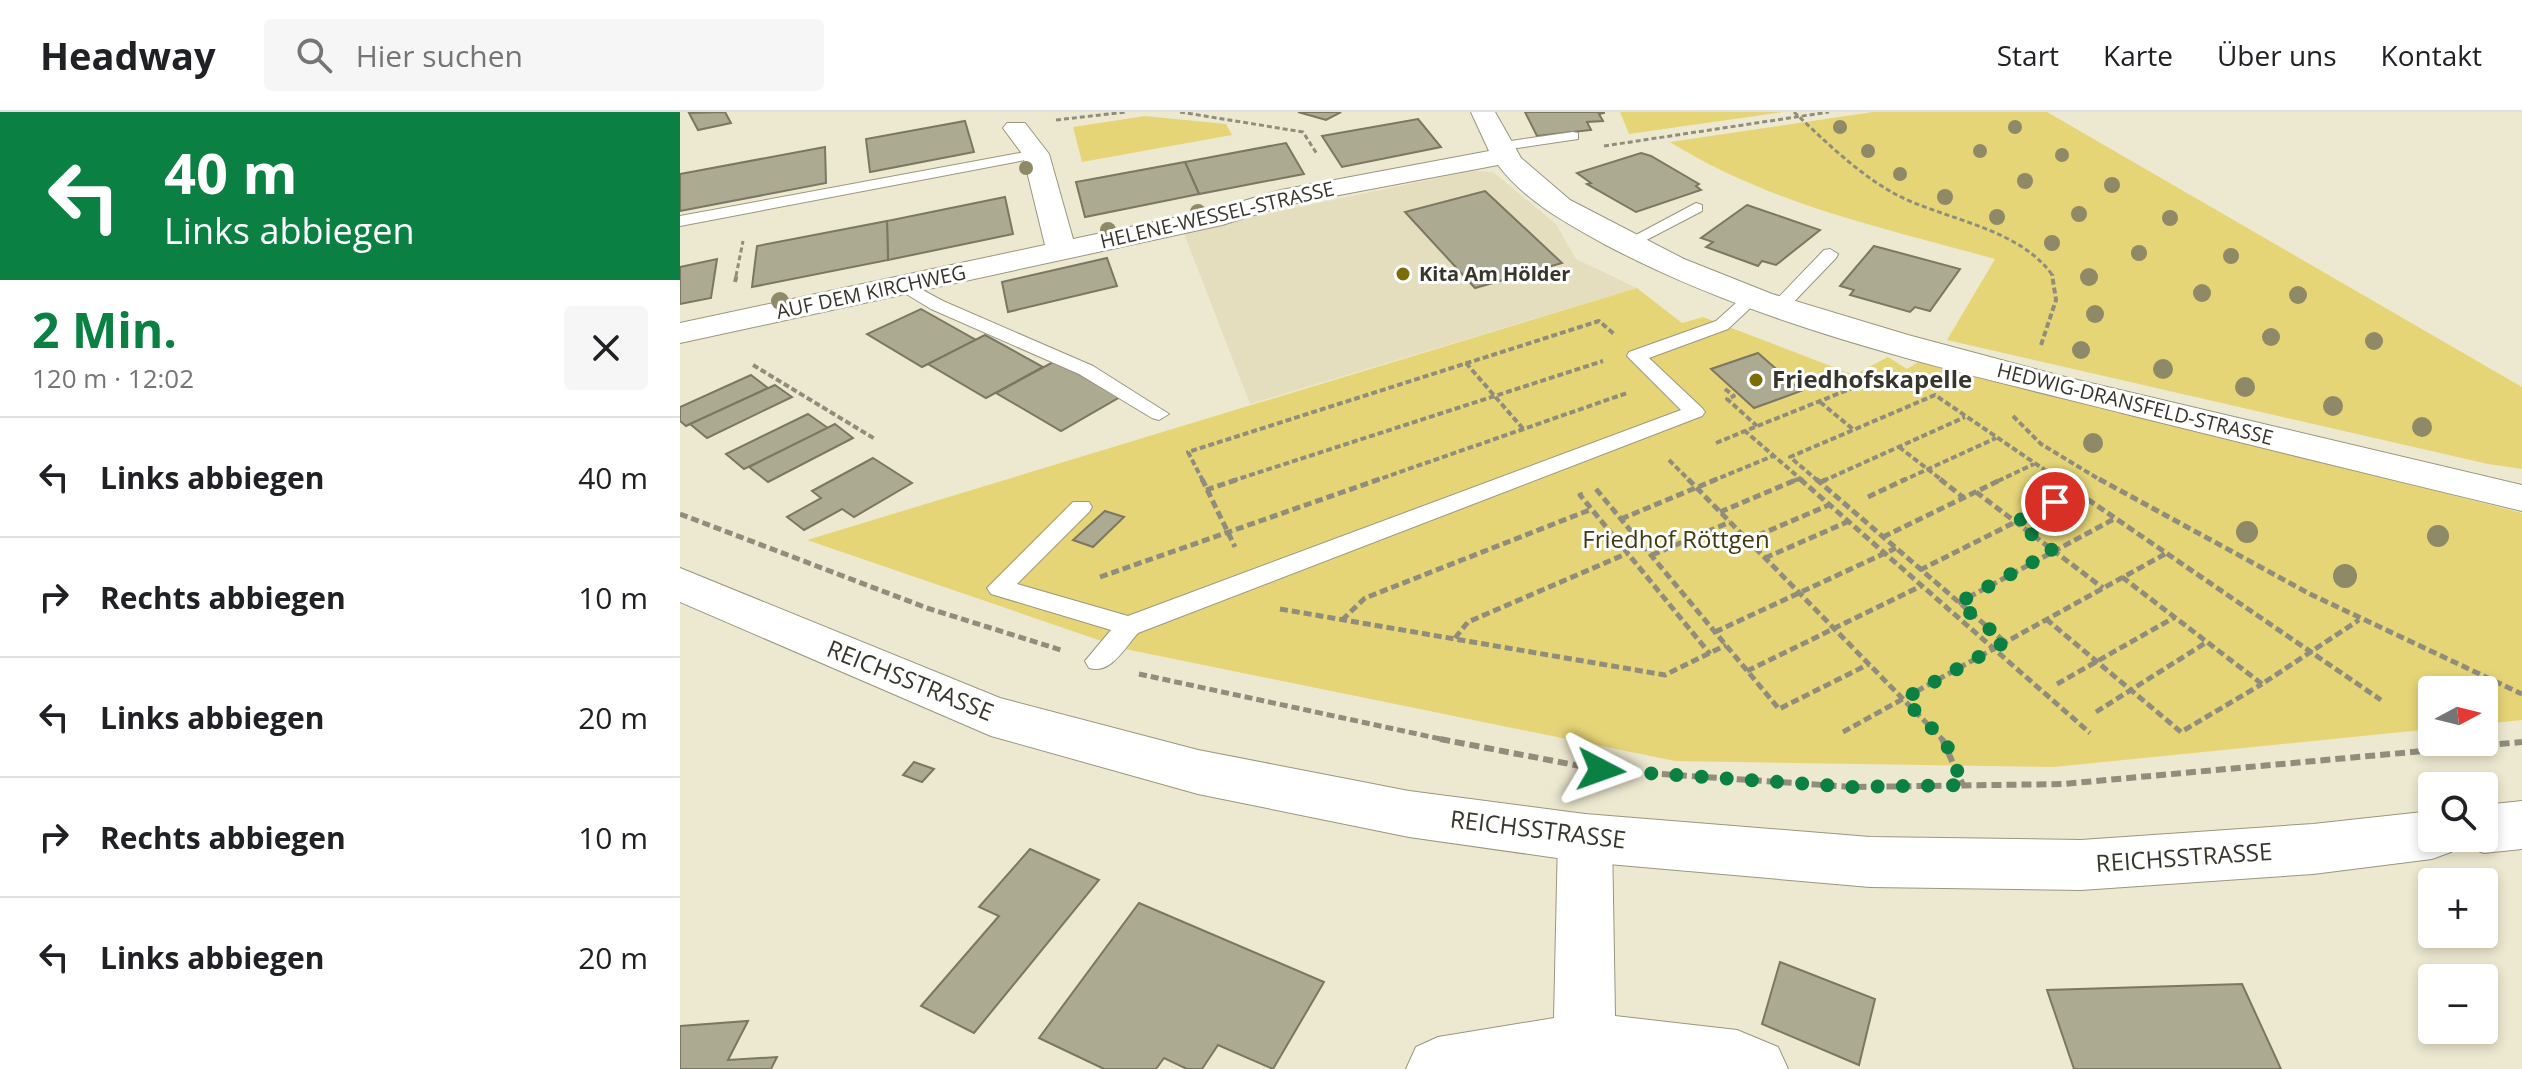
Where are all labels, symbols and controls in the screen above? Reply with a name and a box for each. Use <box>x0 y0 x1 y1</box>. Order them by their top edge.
search box <box>264 19 824 91</box>
text: Headway <box>40 29 216 81</box>
icon: search <box>292 33 336 77</box>
text: Hier suchen <box>356 35 523 76</box>
text: Start <box>1997 36 2059 74</box>
text: Karte <box>2103 36 2173 74</box>
text: Über uns <box>2217 36 2337 74</box>
text: Kontakt <box>2381 36 2482 74</box>
text: 40 m <box>164 134 298 210</box>
icon: left <box>32 144 136 248</box>
street label: HELENE-WESSEL-STRASSE <box>1097 174 1337 255</box>
text: Links abbiegen <box>164 206 415 255</box>
street label: AUF DEM KIRCHWEG <box>774 258 968 325</box>
place label: Kita Am Hölder <box>1419 260 1570 287</box>
marker: Kita Am Hölder <box>1394 265 1412 283</box>
text: 2 Min. <box>32 297 177 362</box>
button: close <box>564 306 648 390</box>
street label: HEDWIG-DRANSFELD-STRASSE <box>1994 356 2276 451</box>
text: 120 m · 12:02 <box>32 360 194 396</box>
place label: Friedhofskapelle <box>1772 362 1972 395</box>
marker: Friedhofskapelle <box>1747 371 1765 389</box>
icon: left <box>32 455 76 499</box>
text: Links abbiegen <box>100 457 325 498</box>
text: 40 m <box>578 457 648 498</box>
pin <box>2021 468 2089 536</box>
icon: arrive <box>2033 480 2077 524</box>
park label: Friedhof Röttgen <box>1582 522 1770 555</box>
icon: right <box>32 575 76 619</box>
text: Rechts abbiegen <box>100 577 346 618</box>
text: 10 m <box>578 577 648 618</box>
street label: REICHSSTRASSE <box>822 631 999 728</box>
north arrow <box>2418 676 2498 756</box>
map controls <box>2418 676 2498 1044</box>
icon: left <box>32 695 76 739</box>
text: Links abbiegen <box>100 697 325 738</box>
text: 20 m <box>578 697 648 738</box>
position arrow <box>1559 728 1643 812</box>
button: search <box>2418 772 2498 852</box>
street label: REICHSSTRASSE <box>1448 801 1628 856</box>
icon: right <box>32 815 76 859</box>
text: Rechts abbiegen <box>100 817 346 858</box>
text: 10 m <box>578 817 648 858</box>
street label: REICHSSTRASSE <box>2095 834 2273 879</box>
button: + <box>2418 868 2498 948</box>
icon: left <box>32 935 76 979</box>
text: Links abbiegen <box>100 937 325 978</box>
text: 20 m <box>578 937 648 978</box>
button: − <box>2418 964 2498 1044</box>

